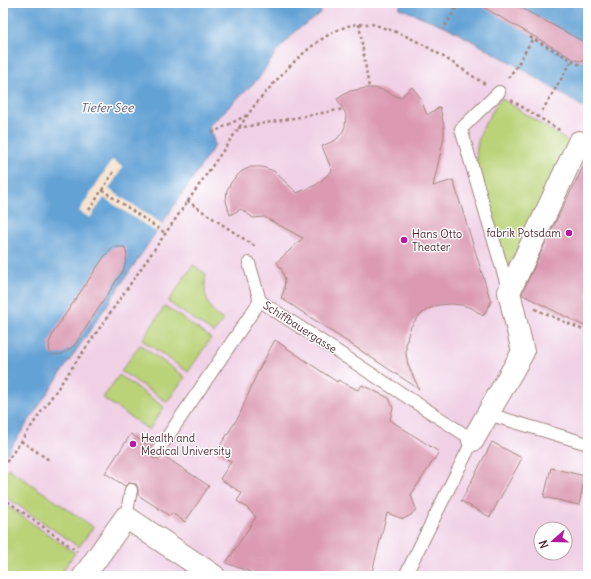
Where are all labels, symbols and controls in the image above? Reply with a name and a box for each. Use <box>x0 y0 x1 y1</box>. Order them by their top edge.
water label: Tiefer See <box>81 100 135 115</box>
place label: fabrik Potsdam <box>486 226 561 240</box>
place label: Hans Otto Theater <box>412 227 462 254</box>
marker: fabrik Potsdam <box>564 228 574 238</box>
marker: Hans Otto Theater <box>399 235 409 245</box>
street label: Schiffbauergasse <box>261 298 340 356</box>
place label: Health and Medical University <box>141 431 231 458</box>
marker: Health and Medical University <box>128 439 138 449</box>
north arrow <box>533 521 573 561</box>
text: N <box>536 538 551 550</box>

